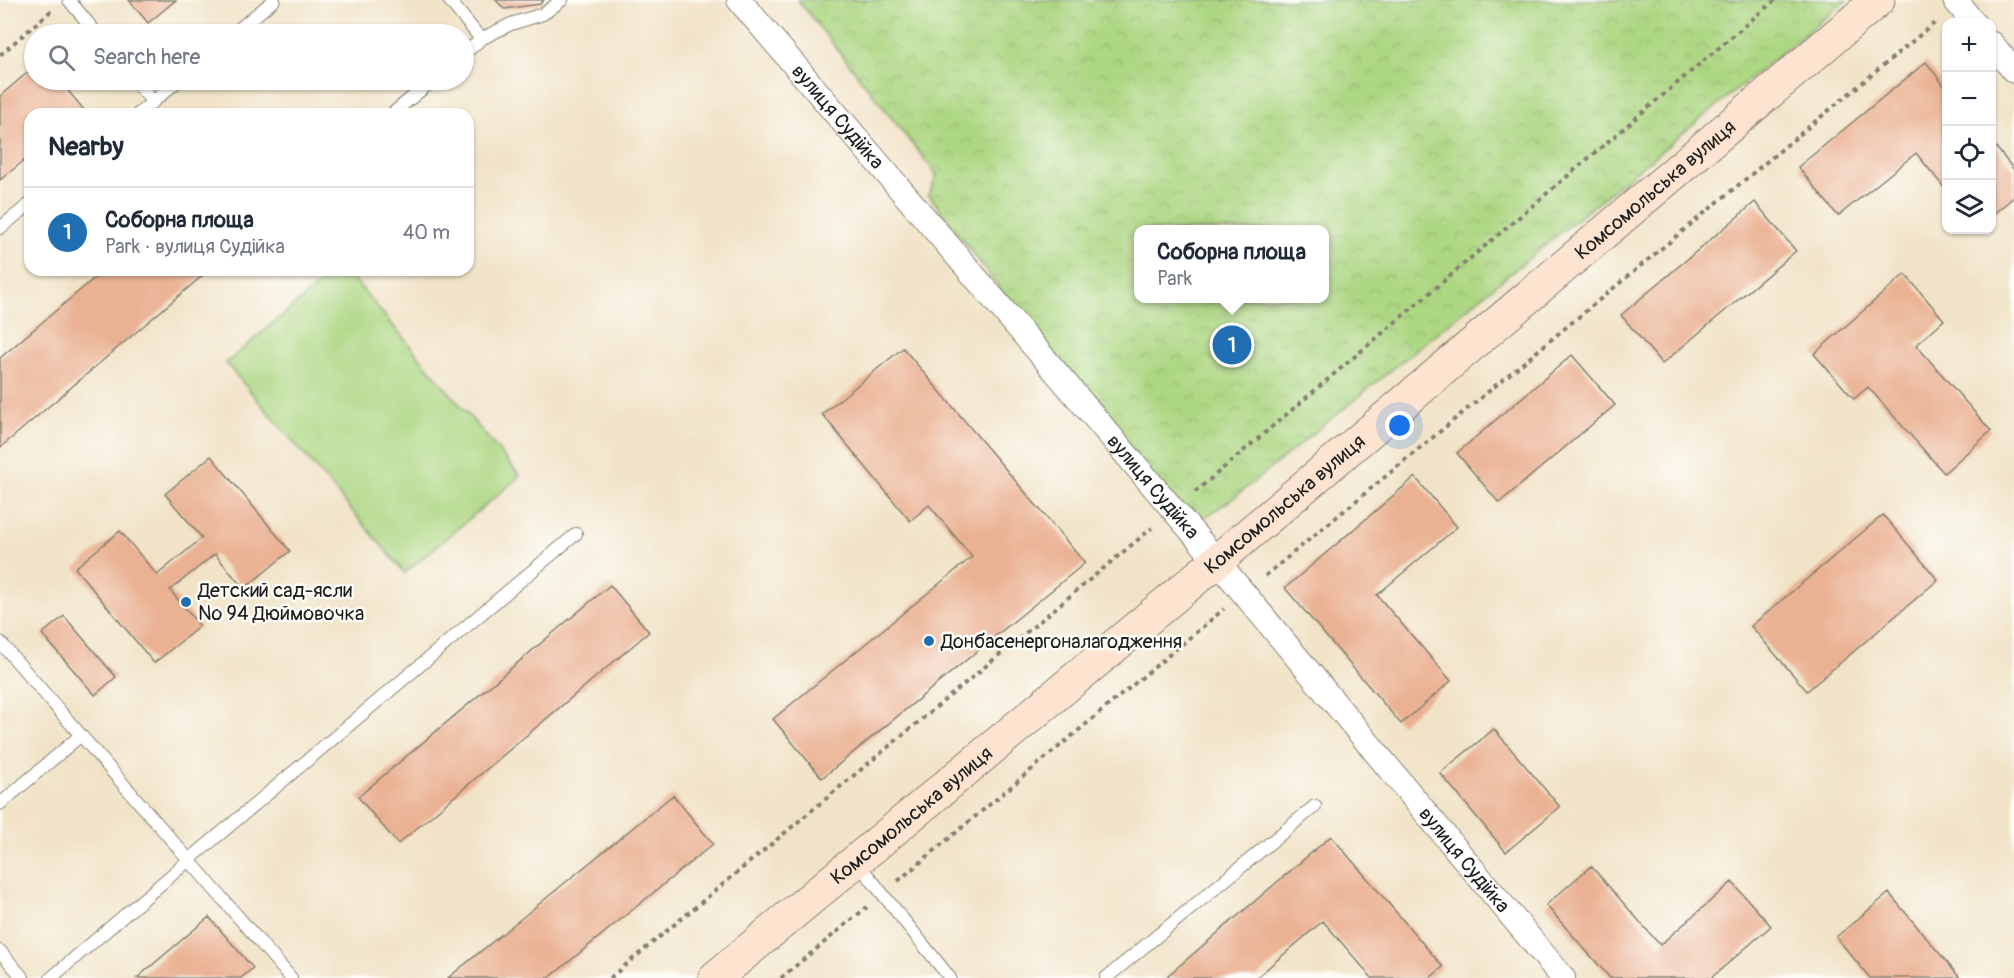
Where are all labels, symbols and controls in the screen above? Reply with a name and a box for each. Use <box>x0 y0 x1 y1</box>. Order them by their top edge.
map controls <box>1942 18 1996 234</box>
button: + <box>1942 18 1996 72</box>
search box <box>24 24 474 90</box>
icon: search <box>45 41 78 74</box>
text: Search here <box>93 43 200 71</box>
street label: вулиця Судійка <box>787 59 890 174</box>
button: − <box>1942 72 1996 126</box>
street label: Комсомольська вулиця <box>1569 114 1740 265</box>
button: locate <box>1942 126 1996 180</box>
text: Nearby <box>48 131 124 163</box>
button: layers <box>1942 180 1996 234</box>
text: Соборна площа <box>105 206 254 234</box>
text: 1 <box>64 220 71 245</box>
text: 40 m <box>403 220 450 245</box>
popup <box>1134 225 1329 303</box>
text: Park · вулиця Судійка <box>105 234 285 259</box>
text: Соборна площа <box>1157 238 1306 266</box>
text: Park <box>1157 266 1192 291</box>
pin: 1 <box>1212 322 1252 368</box>
your location <box>1385 411 1414 440</box>
street label: вулиця Судійка <box>1102 429 1205 544</box>
street label: Комсомольська вулиця <box>1199 429 1370 579</box>
place label: Детский сад-ясли № 94 Дюймовочка <box>197 578 364 626</box>
marker: Детский сад-ясли № 94 Дюймовочка <box>179 595 193 609</box>
place label: Донбасенергоналагодження <box>940 629 1182 654</box>
marker: Донбасенергоналагодження <box>922 634 936 648</box>
street label: Комсомольська вулиця <box>825 741 997 890</box>
street label: вулиця Судійка <box>1414 802 1516 918</box>

